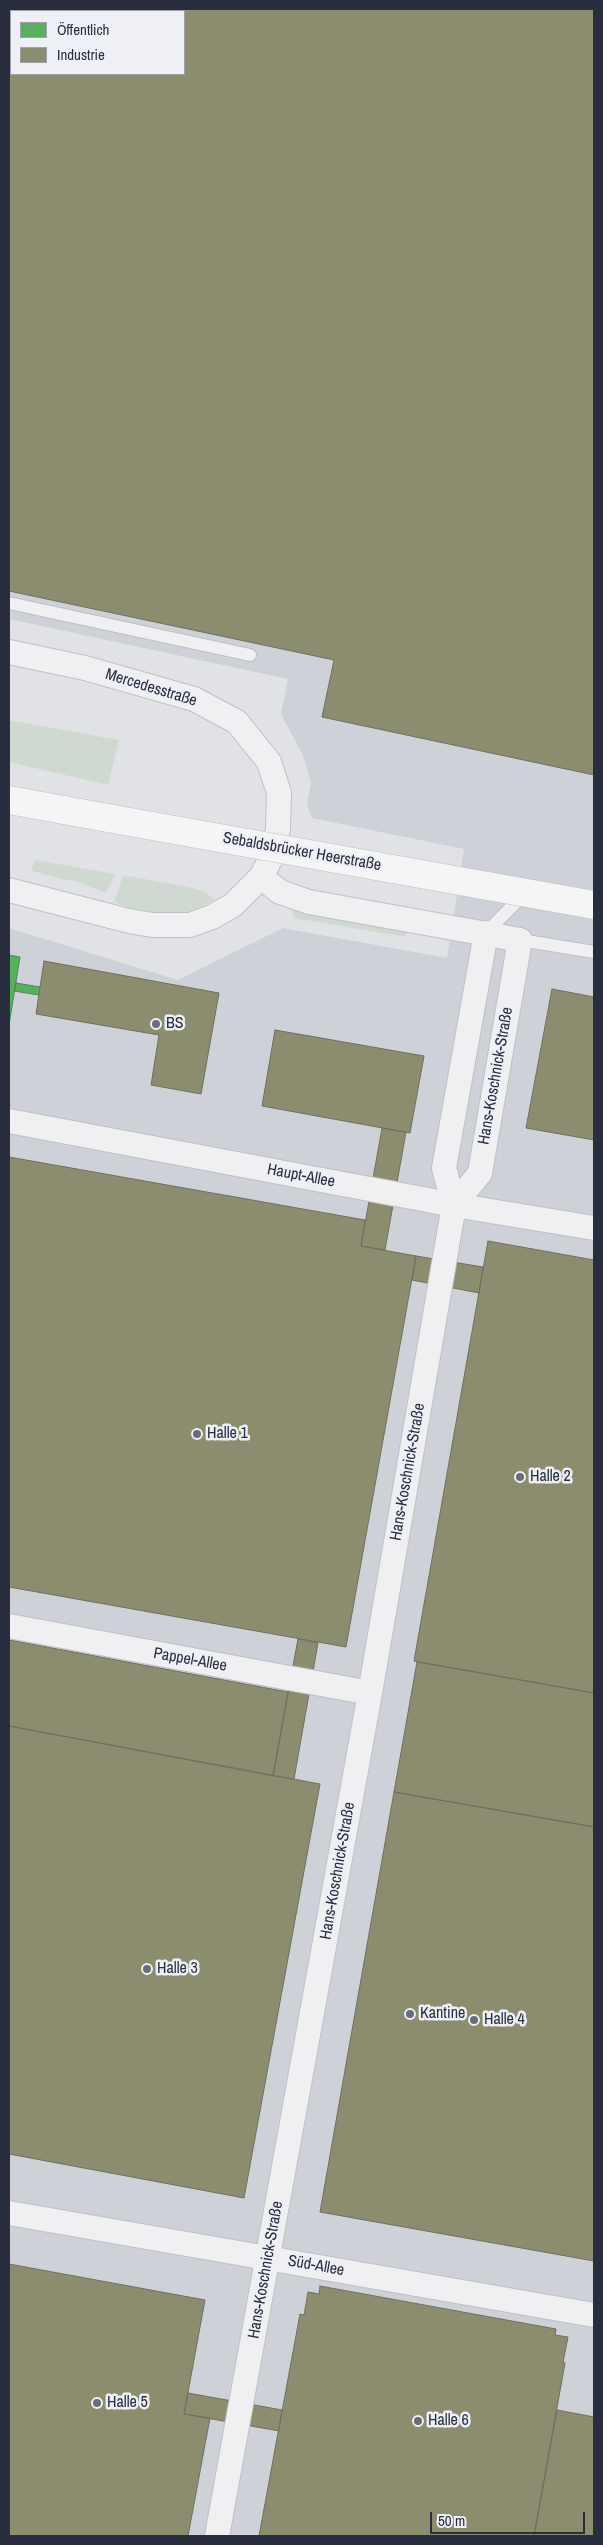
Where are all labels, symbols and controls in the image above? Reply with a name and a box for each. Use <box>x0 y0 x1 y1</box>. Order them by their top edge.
legend <box>10 10 185 75</box>
text: Öffentlich <box>57 19 109 40</box>
text: Industrie <box>57 44 105 65</box>
street label: Mercedesstraße <box>103 665 199 711</box>
street label: Sebaldsbrücker Heerstraße <box>221 829 383 875</box>
street label: Hans-Koschnick-Straße <box>474 1006 518 1146</box>
place label: BS <box>166 1014 184 1034</box>
marker: BS <box>150 1018 162 1030</box>
street label: Haupt-Allee <box>266 1160 336 1192</box>
street label: Hans-Koschnick-Straße <box>386 1402 430 1542</box>
place label: Halle 1 <box>207 1424 248 1444</box>
marker: Halle 1 <box>191 1428 203 1440</box>
place label: Halle 2 <box>530 1467 571 1487</box>
marker: Halle 2 <box>514 1471 526 1483</box>
street label: Pappel-Allee <box>152 1644 228 1676</box>
street label: Hans-Koschnick-Straße <box>316 1801 360 1941</box>
place label: Halle 3 <box>157 1959 198 1979</box>
marker: Halle 3 <box>141 1963 153 1975</box>
place label: Kantine <box>420 2004 465 2024</box>
marker: Kantine <box>404 2008 416 2020</box>
place label: Halle 4 <box>484 2010 525 2030</box>
marker: Halle 4 <box>468 2014 480 2026</box>
street label: Hans-Koschnick-Straße <box>244 2200 288 2340</box>
street label: Süd-Allee <box>286 2252 346 2280</box>
place label: Halle 5 <box>107 2393 148 2413</box>
marker: Halle 5 <box>91 2397 103 2409</box>
place label: Halle 6 <box>428 2411 469 2431</box>
marker: Halle 6 <box>412 2415 424 2427</box>
scale bar <box>433 2502 588 2534</box>
text: 50 m <box>438 2510 465 2531</box>

